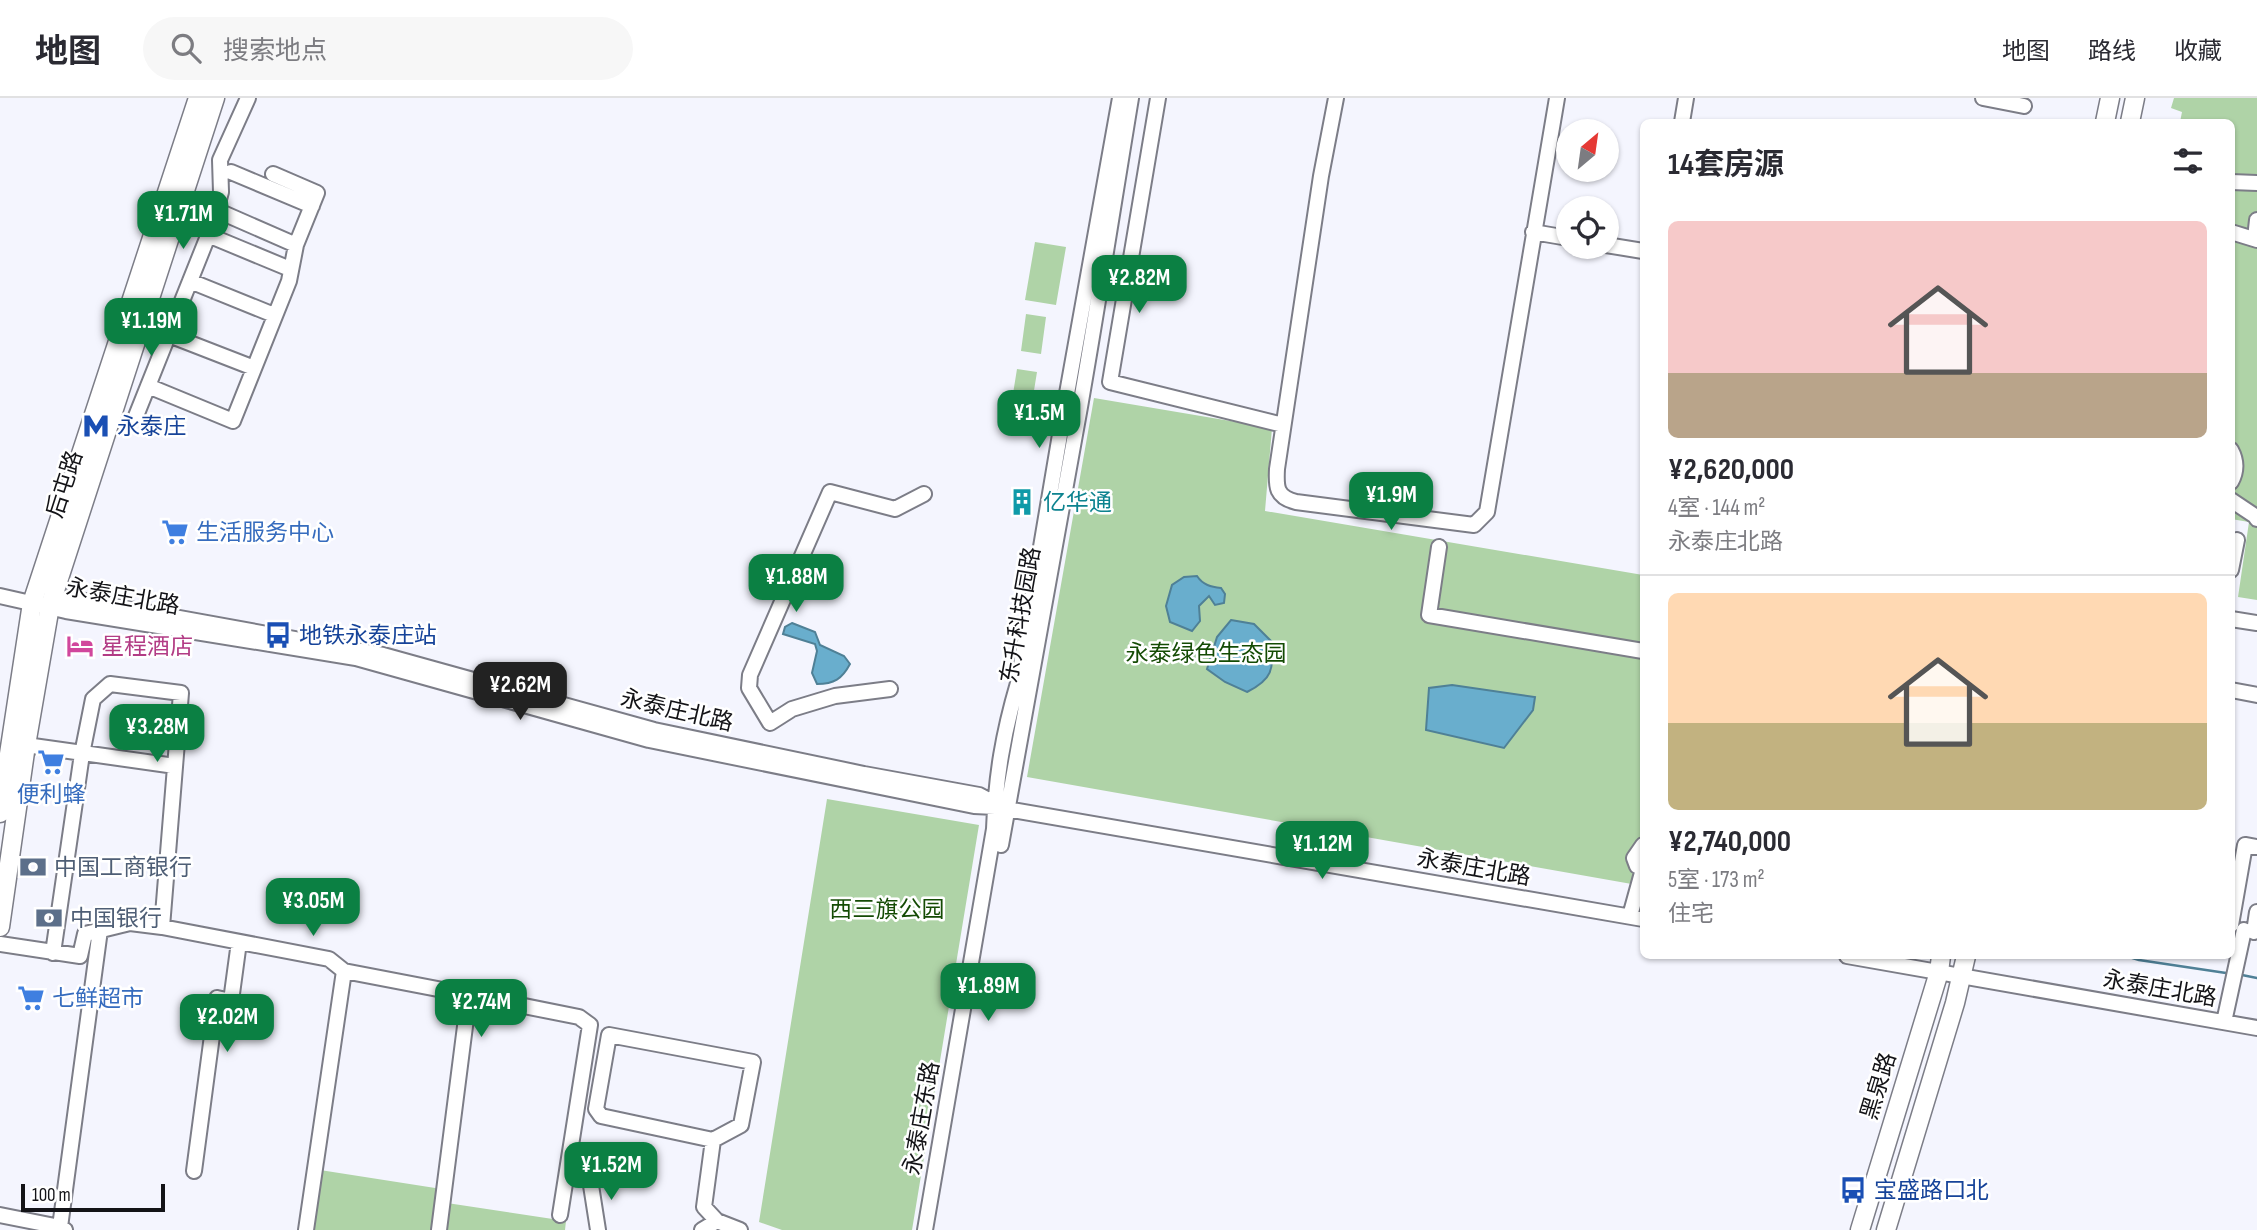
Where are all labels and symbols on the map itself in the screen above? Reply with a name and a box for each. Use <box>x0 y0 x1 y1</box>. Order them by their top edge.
north arrow <box>1556 119 1619 182</box>
pin: ¥1.71M <box>126 192 240 251</box>
pin: ¥2.82M <box>1082 256 1196 315</box>
pin: ¥1.19M <box>94 299 208 358</box>
pin: ¥1.5M <box>990 390 1088 450</box>
metro station icon: 永泰庄 <box>81 411 111 441</box>
place label: 永泰庄 <box>117 413 186 441</box>
street label: 后屯路 <box>41 447 89 521</box>
pin: ¥1.9M <box>1342 472 1440 532</box>
building icon: 亿华通 <box>1007 487 1037 517</box>
place label: 亿华通 <box>1043 489 1112 517</box>
supermarket icon: 生活服务中心 <box>160 517 190 547</box>
place label: 生活服务中心 <box>196 519 334 547</box>
street label: 东升科技园路 <box>995 545 1047 686</box>
pin: ¥1.88M <box>739 554 853 614</box>
street label: 永泰庄北路 <box>64 573 182 621</box>
bus stop icon: 地铁永泰庄站 <box>263 620 293 650</box>
place label: 地铁永泰庄站 <box>299 622 437 650</box>
hotel icon: 星程酒店 <box>65 631 95 661</box>
place label: 星程酒店 <box>101 633 193 661</box>
park label: 永泰绿色生态园 <box>1126 640 1287 668</box>
pin: ¥2.62M <box>463 662 577 722</box>
street label: 永泰庄北路 <box>618 684 736 738</box>
pin: ¥3.28M <box>100 704 214 764</box>
supermarket icon: 便利蜂 <box>36 747 66 777</box>
place label: 便利蜂 <box>17 781 86 809</box>
pin: ¥1.12M <box>1265 822 1379 881</box>
street label: 永泰庄北路 <box>1415 844 1533 892</box>
bank icon: 中国工商银行 <box>18 852 48 882</box>
place label: 中国工商银行 <box>54 854 192 882</box>
pin: ¥3.05M <box>256 878 370 938</box>
park label: 西三旗公园 <box>830 896 945 924</box>
bank icon: 中国银行 <box>34 903 64 933</box>
place label: 中国银行 <box>70 905 162 933</box>
pin: ¥1.89M <box>931 964 1045 1023</box>
street label: 永泰庄北路 <box>2101 965 2219 1013</box>
pin: ¥2.74M <box>424 979 538 1039</box>
supermarket icon: 七鲜超市 <box>16 983 46 1013</box>
place label: 七鲜超市 <box>52 985 144 1013</box>
pin: ¥2.02M <box>170 995 284 1054</box>
street label: 黑泉路 <box>1855 1049 1902 1123</box>
street label: 永泰庄东路 <box>898 1059 946 1177</box>
pin: ¥1.52M <box>554 1142 668 1202</box>
bus stop icon: 宝盛路口北 <box>1838 1175 1868 1205</box>
place label: 宝盛路口北 <box>1874 1177 1989 1205</box>
scale bar <box>21 1181 164 1213</box>

